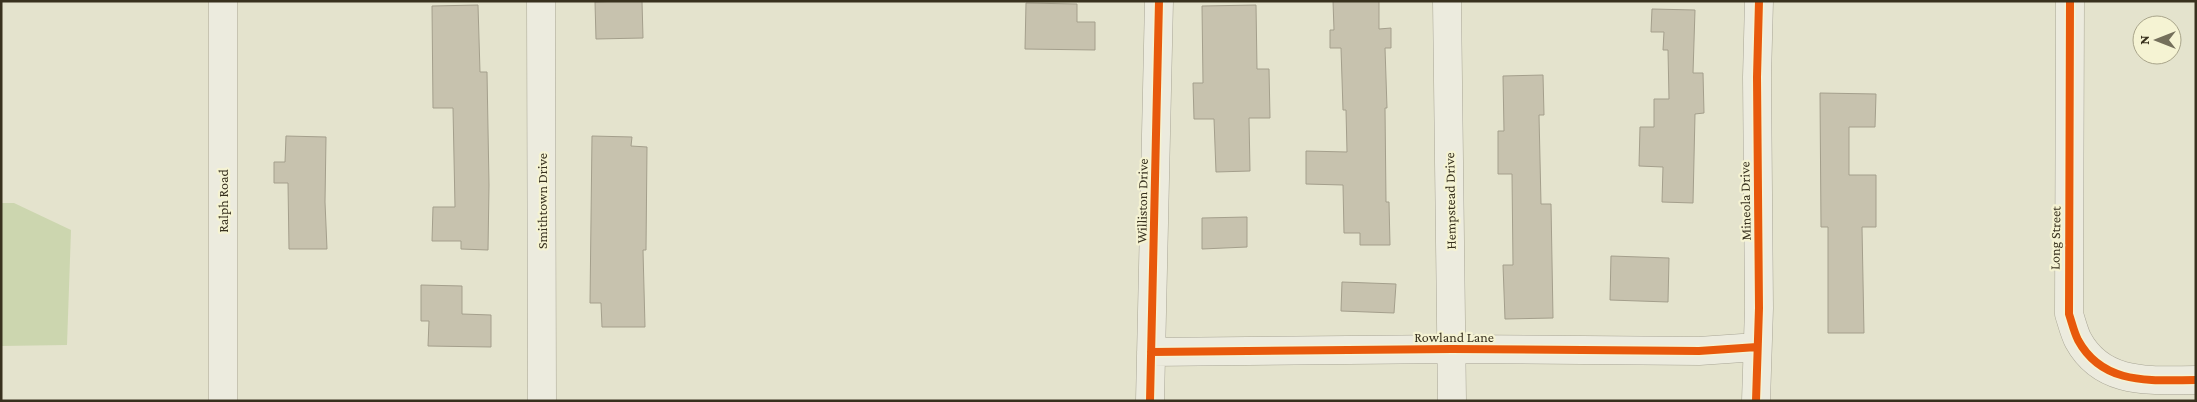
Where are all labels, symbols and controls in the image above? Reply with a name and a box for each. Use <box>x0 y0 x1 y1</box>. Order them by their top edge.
north arrow <box>2132 15 2182 65</box>
text: N <box>2136 35 2152 45</box>
street label: Hempstead Drive <box>1441 152 1459 250</box>
street label: Smithtown Drive <box>534 153 550 249</box>
street label: Williston Drive <box>1133 158 1151 244</box>
street label: Mineola Drive <box>1736 161 1754 241</box>
street label: Ralph Road <box>215 169 231 233</box>
street label: Long Street <box>2046 206 2064 270</box>
street label: Rowland Lane <box>1414 329 1494 345</box>

